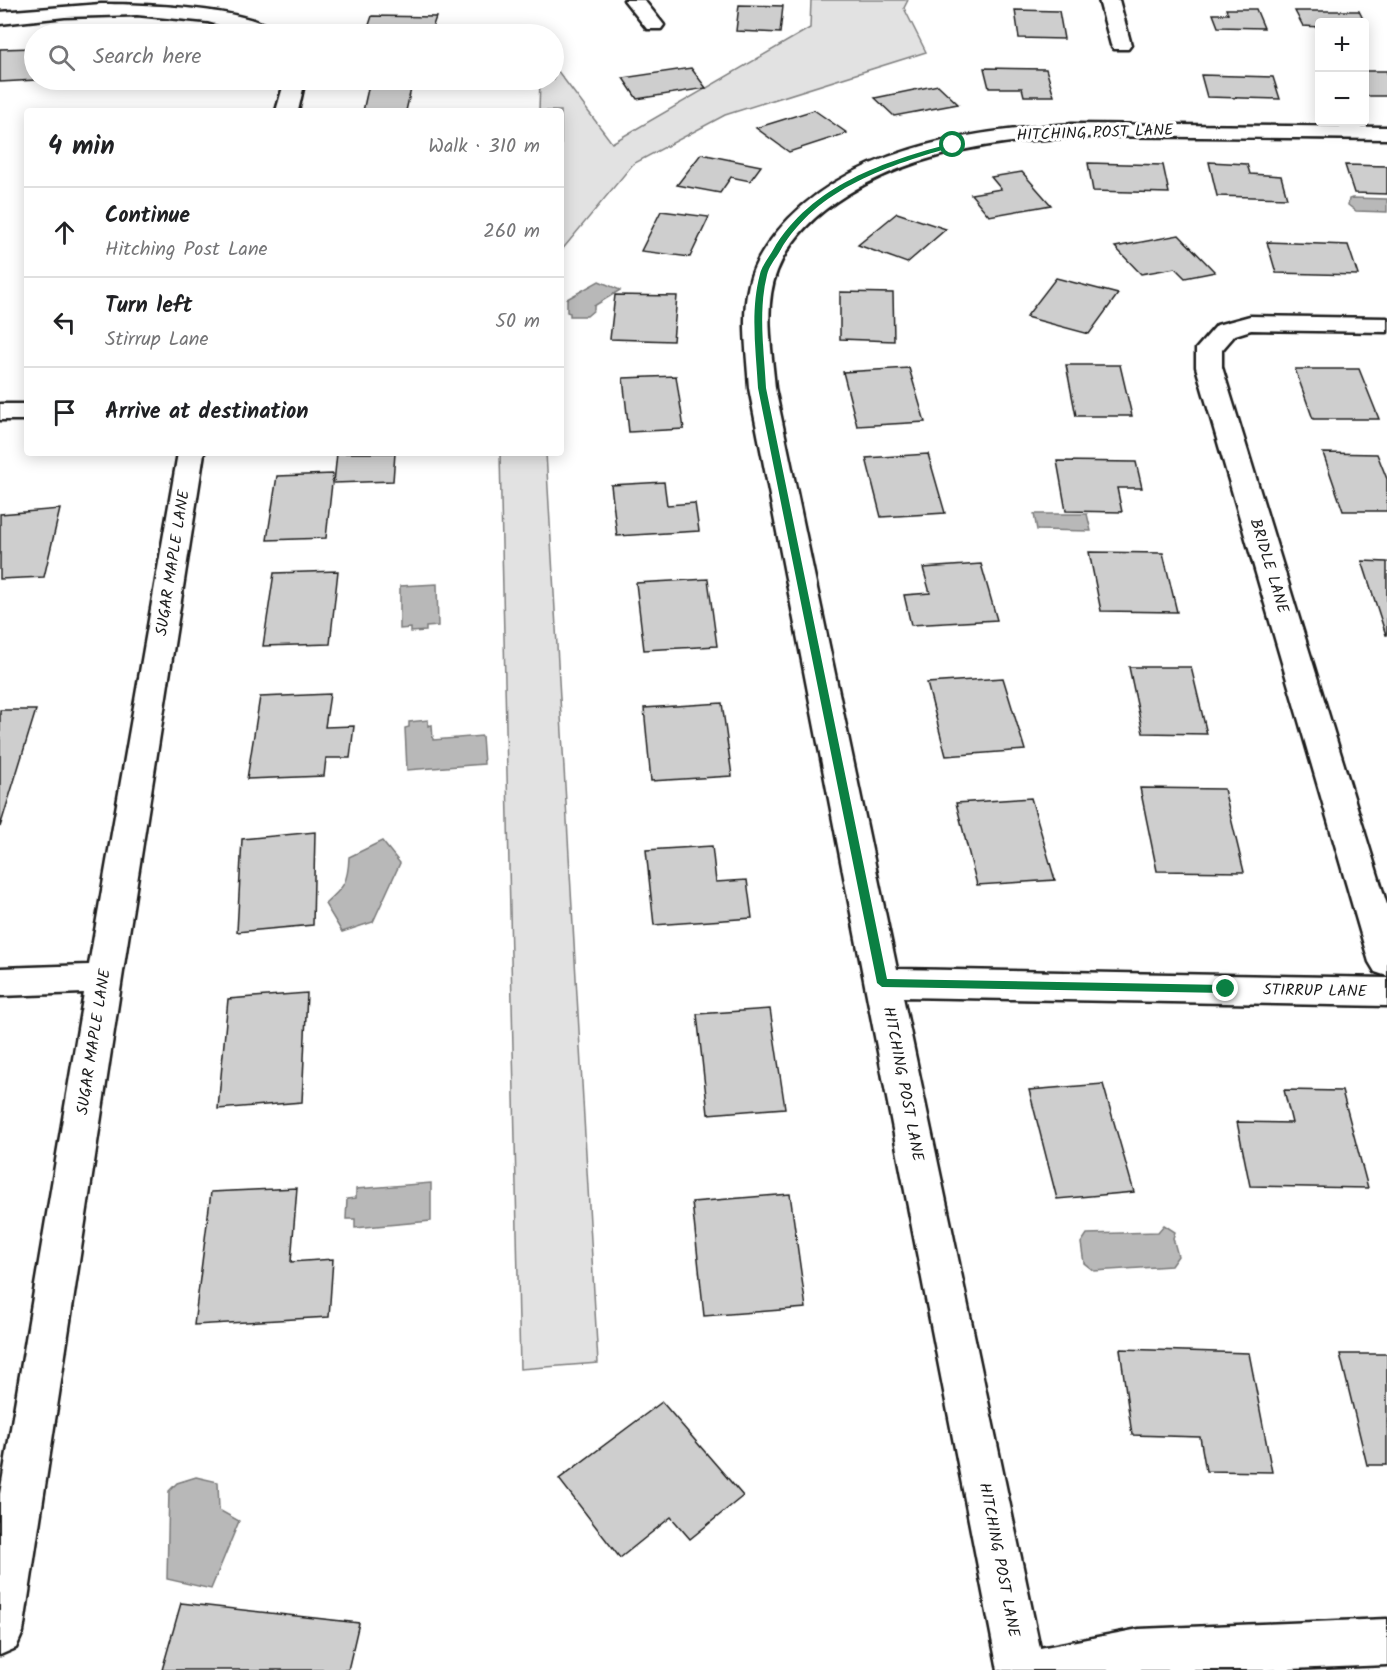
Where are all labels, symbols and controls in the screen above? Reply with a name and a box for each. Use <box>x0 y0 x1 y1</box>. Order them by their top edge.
map controls <box>1315 18 1369 126</box>
button: + <box>1315 18 1369 72</box>
search box <box>24 24 564 90</box>
text: Search here <box>93 40 201 75</box>
icon: search <box>45 41 78 74</box>
button: − <box>1315 72 1369 126</box>
street label: HITCHING POST LANE <box>1016 118 1175 148</box>
text: 4 min <box>48 126 115 168</box>
text: Walk · 310 m <box>428 131 540 163</box>
route start <box>939 131 965 157</box>
text: Continue <box>105 199 190 234</box>
icon: ahead <box>48 216 81 249</box>
text: 260 m <box>483 216 540 248</box>
text: Hitching Post Lane <box>105 234 268 266</box>
text: Turn left <box>105 289 192 324</box>
icon: left <box>48 306 81 339</box>
text: 50 m <box>495 306 540 338</box>
text: Stirrup Lane <box>105 324 209 356</box>
text: Arrive at destination <box>105 395 308 430</box>
icon: arrive <box>48 396 81 429</box>
street label: SUGAR MAPLE LANE <box>149 488 197 638</box>
street label: BRIDLE LANE <box>1243 515 1295 617</box>
street label: SUGAR MAPLE LANE <box>70 967 118 1117</box>
route end <box>1212 975 1238 1001</box>
street label: STIRRUP LANE <box>1263 978 1368 1004</box>
street label: HITCHING POST LANE <box>876 1004 930 1164</box>
street label: HITCHING POST LANE <box>972 1480 1026 1640</box>

